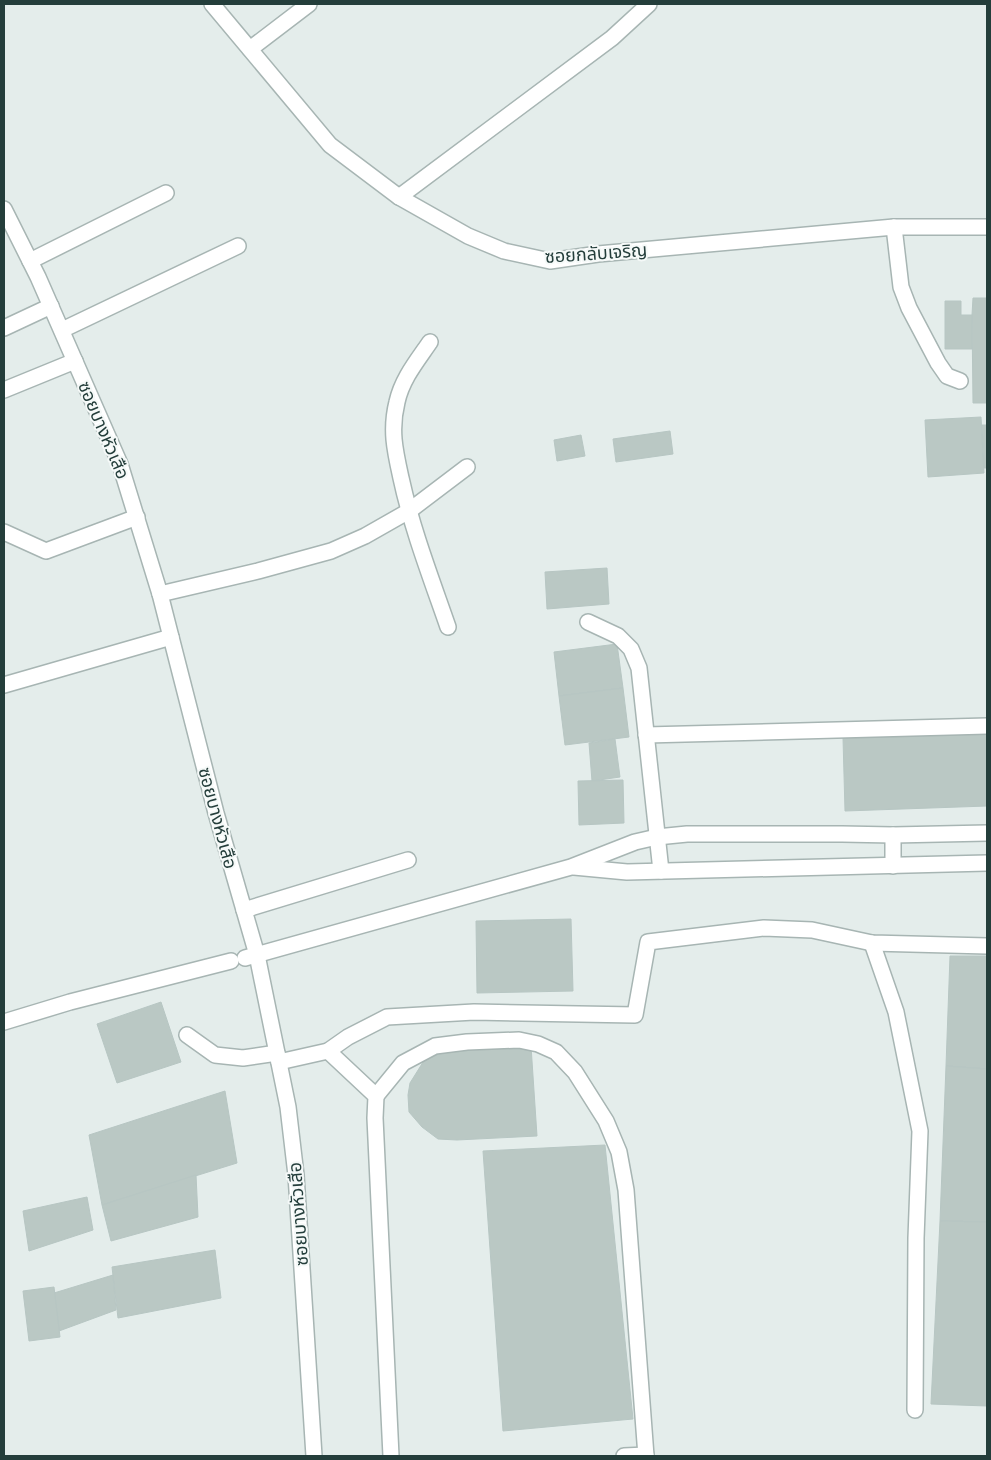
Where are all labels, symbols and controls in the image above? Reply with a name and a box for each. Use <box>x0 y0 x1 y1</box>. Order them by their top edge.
street label: ซอยกลับเจริญ <box>544 239 648 267</box>
street label: ซอยบางหัวเสือ <box>74 378 134 482</box>
street label: ซอยบางหัวเสือ <box>194 765 242 871</box>
street label: ซอยบางหัวเสือ <box>284 1161 312 1267</box>

